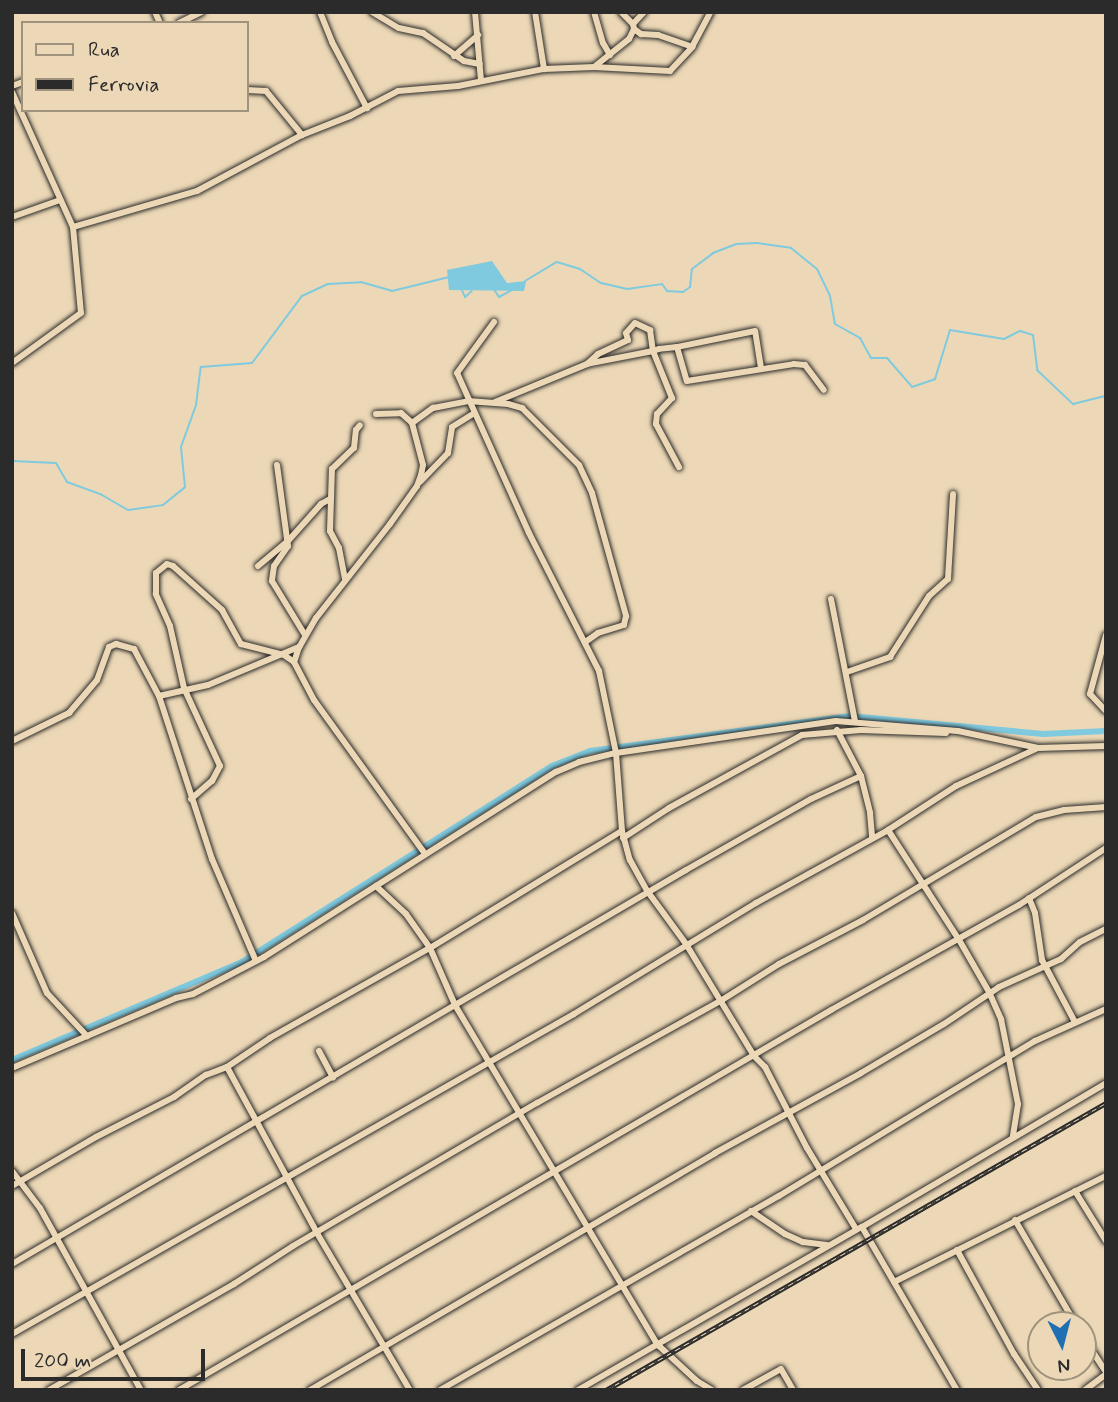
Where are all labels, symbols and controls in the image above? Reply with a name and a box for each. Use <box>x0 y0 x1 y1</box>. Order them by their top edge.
legend <box>21 21 248 112</box>
text: Rua <box>88 36 120 64</box>
text: Ferrovia <box>88 71 159 99</box>
north arrow <box>1027 1311 1097 1381</box>
scale bar <box>24 1336 208 1380</box>
text: 200 m <box>34 1347 91 1375</box>
text: N <box>1056 1352 1072 1378</box>

